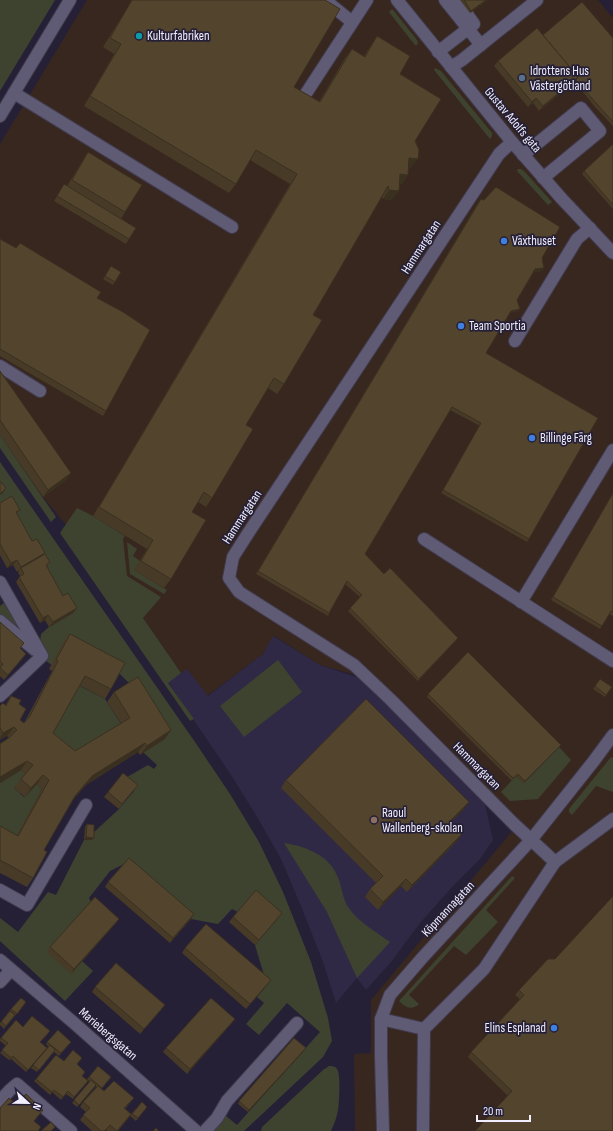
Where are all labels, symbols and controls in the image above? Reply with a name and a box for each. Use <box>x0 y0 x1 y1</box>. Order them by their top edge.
place label: Kulturfabriken <box>147 28 210 44</box>
marker: Kulturfabriken <box>134 31 144 41</box>
place label: Idrottens Hus Västergötland <box>530 63 591 94</box>
marker: Idrottens Hus Västergötland <box>517 73 527 83</box>
street label: Gustav Adolfs gata <box>481 84 545 156</box>
street label: Hammargatan <box>398 217 444 277</box>
place label: Växthuset <box>512 233 556 249</box>
marker: Växthuset <box>499 236 509 246</box>
place label: Team Sportia <box>469 318 526 334</box>
marker: Team Sportia <box>456 321 466 331</box>
place label: Billinge Färg <box>540 430 592 446</box>
marker: Billinge Färg <box>527 433 537 443</box>
street label: Hammargatan <box>219 487 265 547</box>
street label: Hammargatan <box>450 739 504 793</box>
place label: Raoul Wallenberg-skolan <box>382 805 463 836</box>
marker: Raoul Wallenberg-skolan <box>369 815 379 825</box>
street label: Köpmannagatan <box>418 878 478 940</box>
street label: Mariebergsgatan <box>75 1004 141 1064</box>
place label: Elins Esplanad <box>484 1020 546 1036</box>
marker: Elins Esplanad <box>549 1023 559 1033</box>
north arrow <box>8 1083 48 1123</box>
scale bar <box>477 1097 530 1123</box>
text: N <box>30 1101 44 1112</box>
text: 20 m <box>483 1104 503 1119</box>

